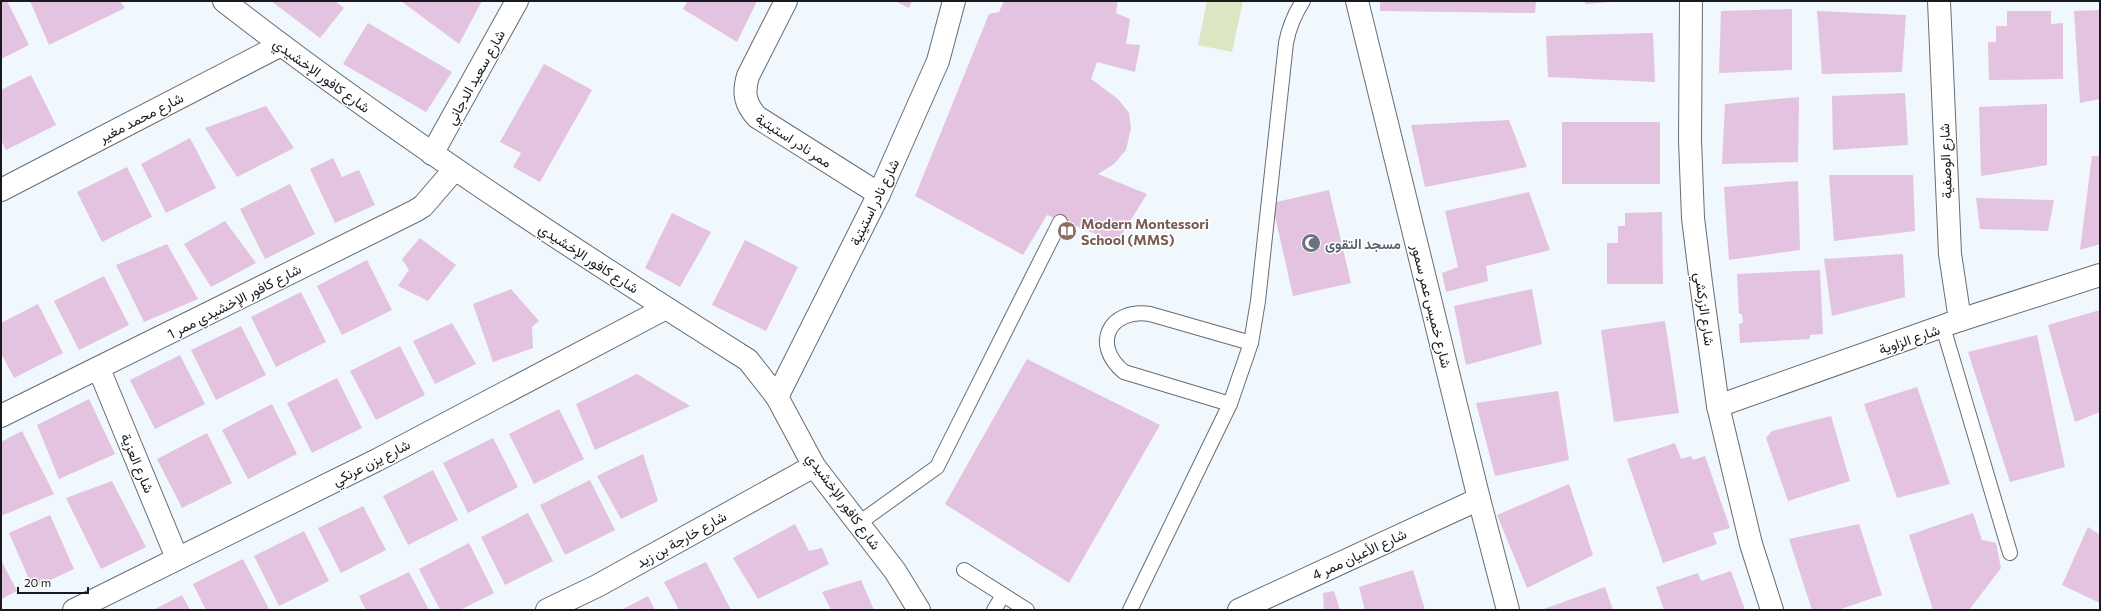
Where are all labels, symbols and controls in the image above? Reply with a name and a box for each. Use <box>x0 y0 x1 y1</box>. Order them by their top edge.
street label: شارع سعيد الدجاني <box>442 27 512 129</box>
street label: شارع كافور الإخشيدي <box>268 34 374 119</box>
street label: شارع محمد مغير <box>95 88 187 149</box>
street label: ممر نادر استيتية <box>752 109 835 172</box>
street label: شارع الوصفية <box>1935 123 1958 199</box>
street label: شارع نادر استيتية <box>846 156 905 249</box>
place label: Modern Montessori School (MMS) <box>1081 215 1209 248</box>
street label: شارع كافور الإخشيدي <box>534 219 642 300</box>
library icon: Modern Montessori School (MMS) <box>1056 220 1078 242</box>
mosque icon: مسجد التقوى <box>1300 232 1322 254</box>
place label: مسجد التقوى <box>1325 235 1401 253</box>
street label: شارع خميس عمر سمور <box>1405 241 1456 370</box>
street label: شارع كافور الإخشيدي ممر 1 <box>164 260 306 346</box>
street label: شارع الزركشي <box>1687 271 1719 347</box>
street label: شارع الزاوية <box>1876 321 1943 360</box>
street label: شارع العزية <box>115 431 158 497</box>
street label: شارع يزن عرنكي <box>329 435 414 492</box>
street label: شارع كافور الإخشيدي <box>800 449 885 555</box>
street label: شارع خارجة بن زيد <box>633 507 730 573</box>
street label: شارع الأعيان ممر 4 <box>1309 525 1410 586</box>
scale bar <box>18 569 88 595</box>
text: 20 m <box>24 575 51 589</box>

